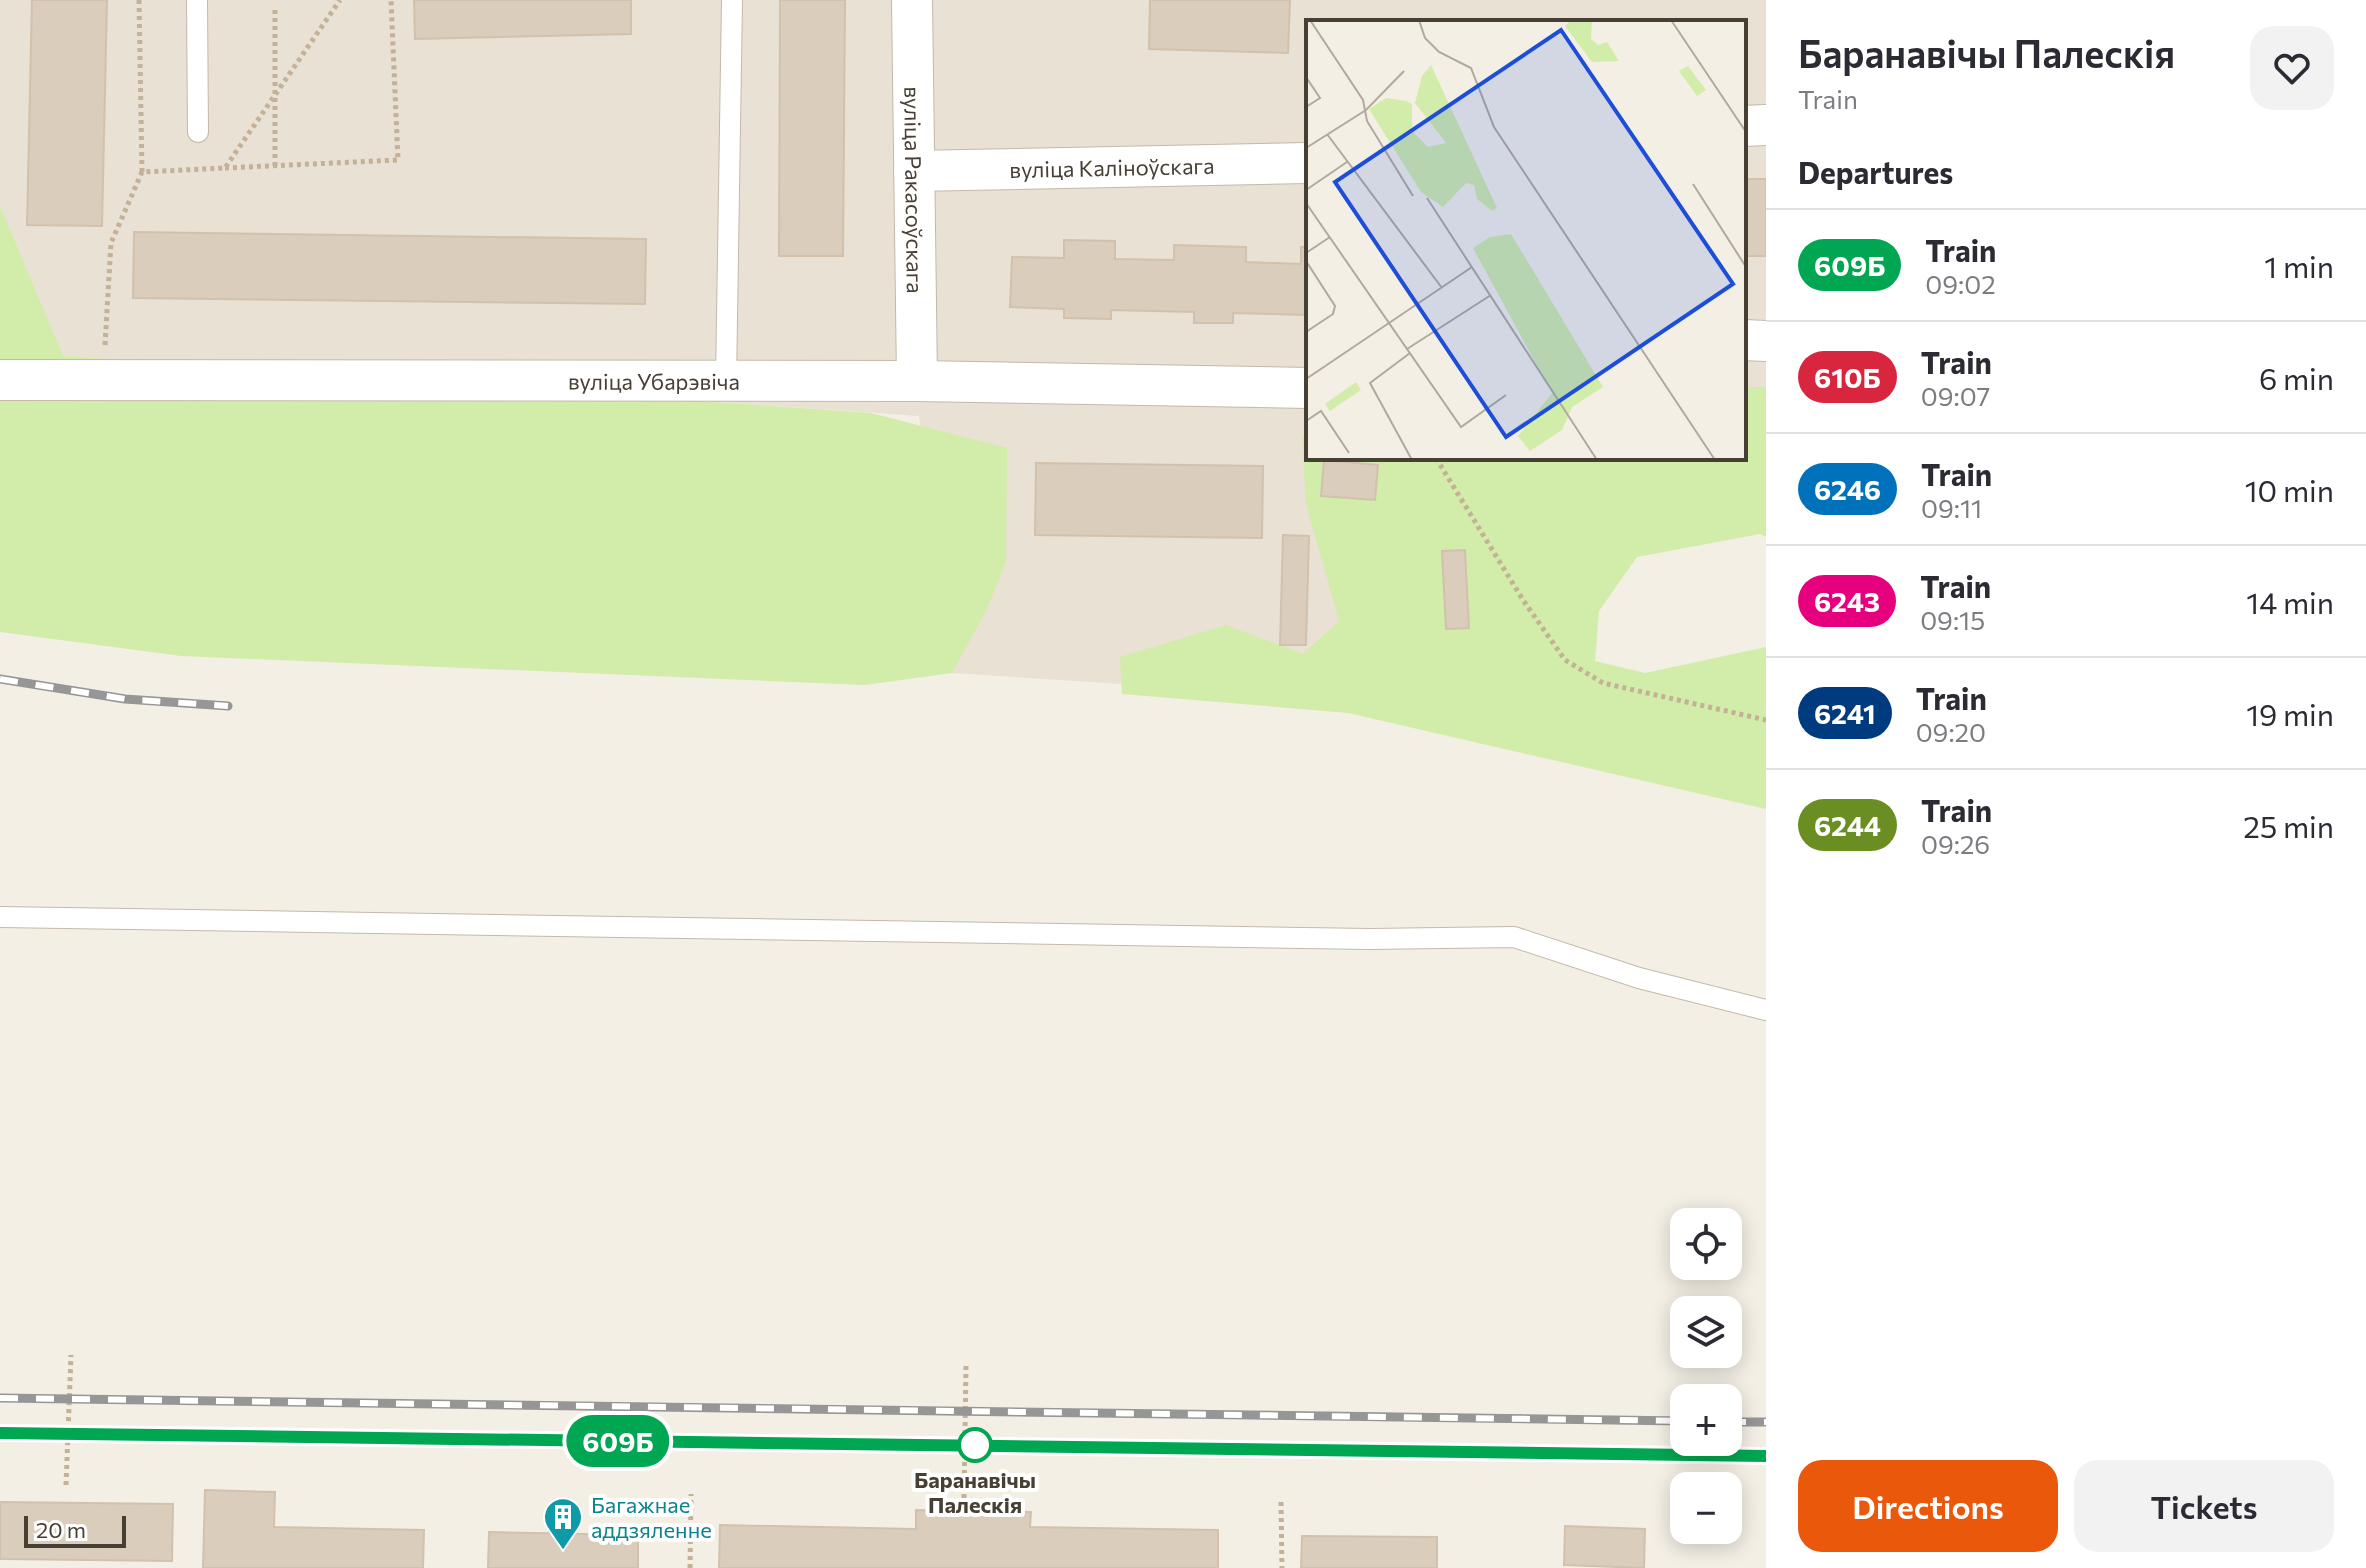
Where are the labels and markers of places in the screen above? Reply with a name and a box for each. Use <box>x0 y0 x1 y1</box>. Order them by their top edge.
marker: Баранавічы Палескія <box>958 1428 992 1462</box>
place label: Баранавічы Палескія <box>914 1466 1036 1518</box>
place label: Багажнае аддзяленне <box>591 1491 712 1543</box>
building icon: Багажнае аддзяленне <box>542 1496 584 1551</box>

